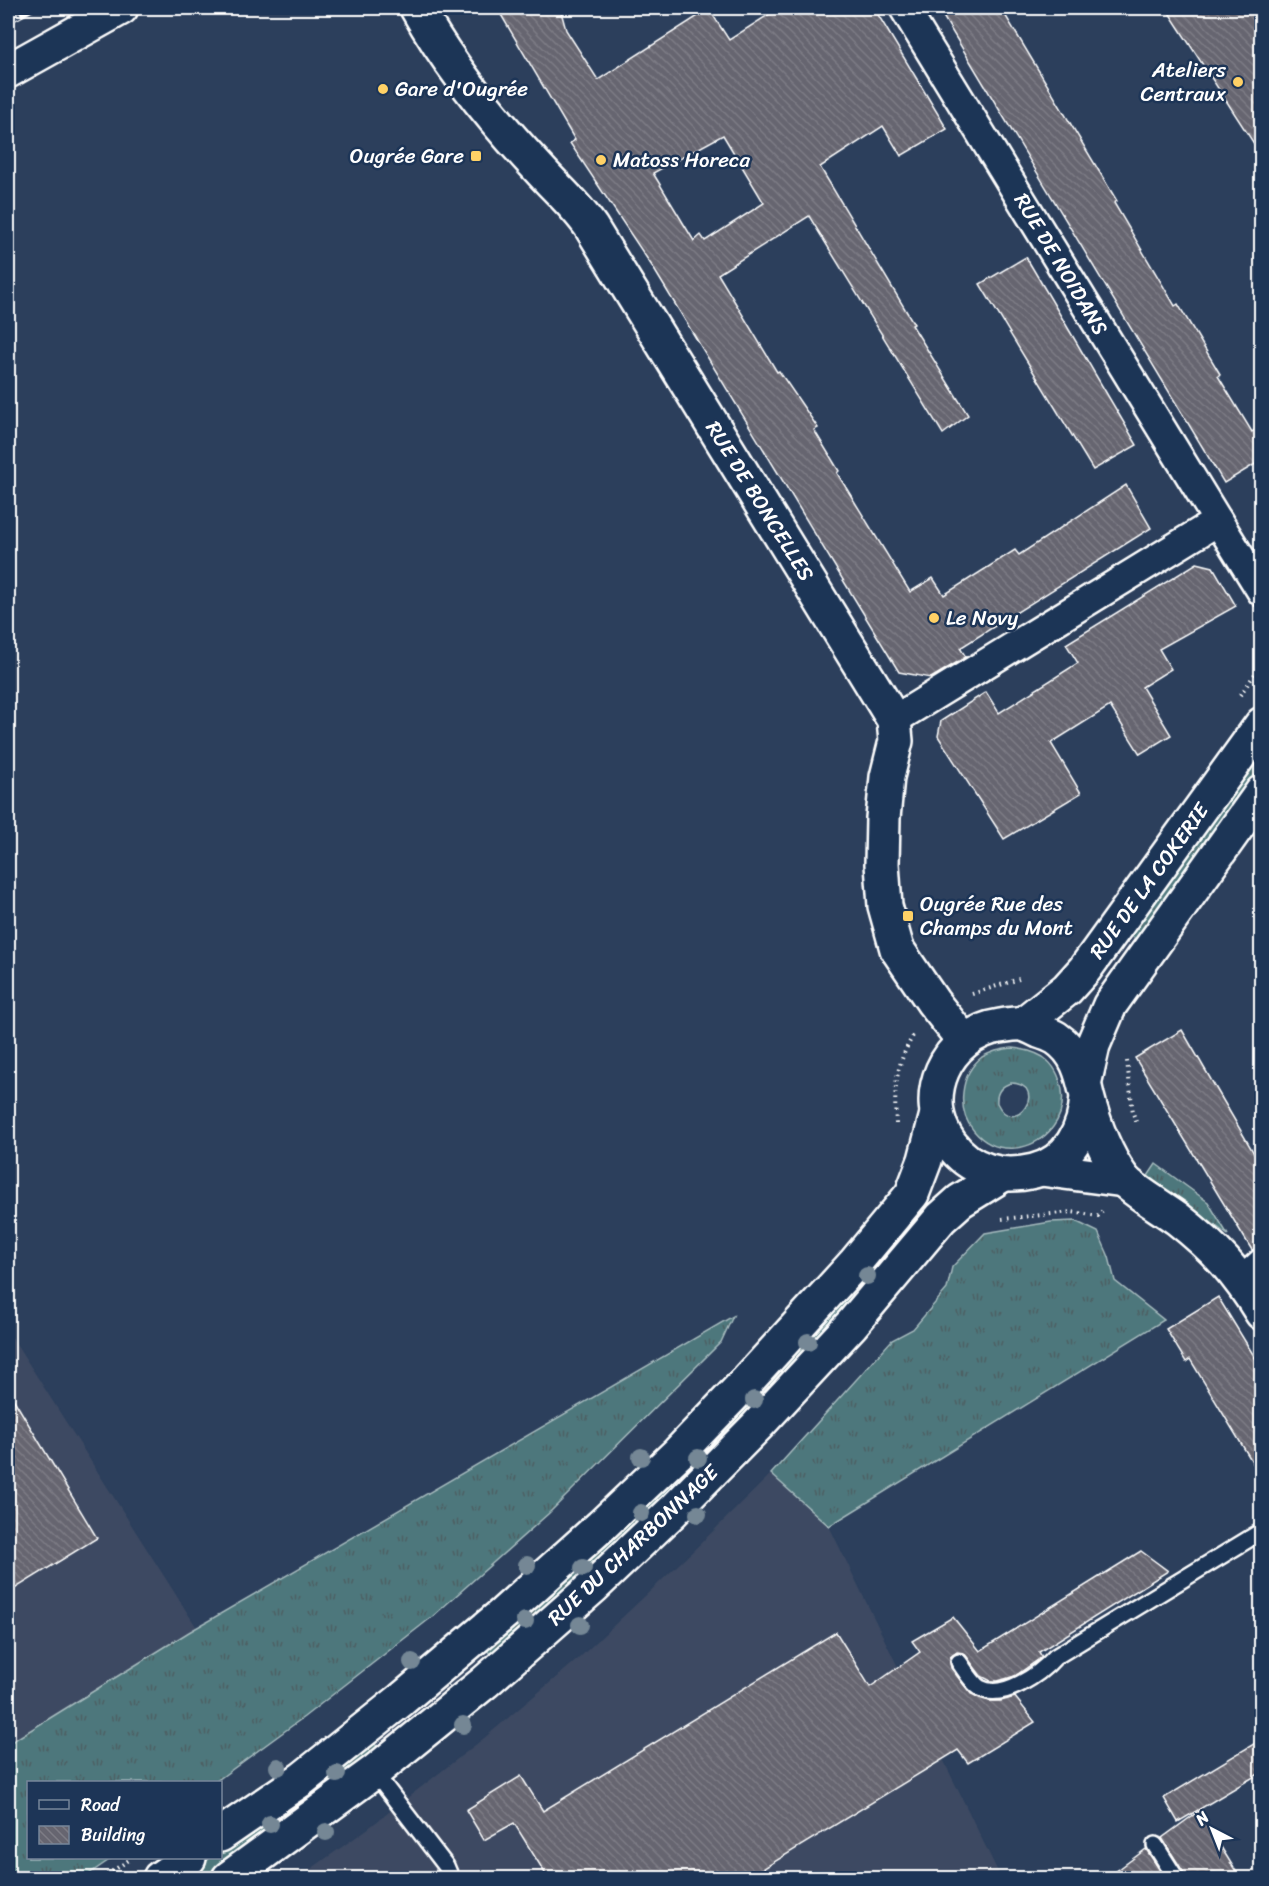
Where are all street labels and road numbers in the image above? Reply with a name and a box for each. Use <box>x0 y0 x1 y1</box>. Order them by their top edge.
street label: RUE DE NOIDANS <box>1003 185 1119 343</box>
street label: RUE DE BONCELLES <box>695 413 825 589</box>
street label: RUE DE LA COKERIE <box>1079 794 1220 967</box>
street label: RUE DU CHARBONNAGE <box>538 1454 729 1635</box>

